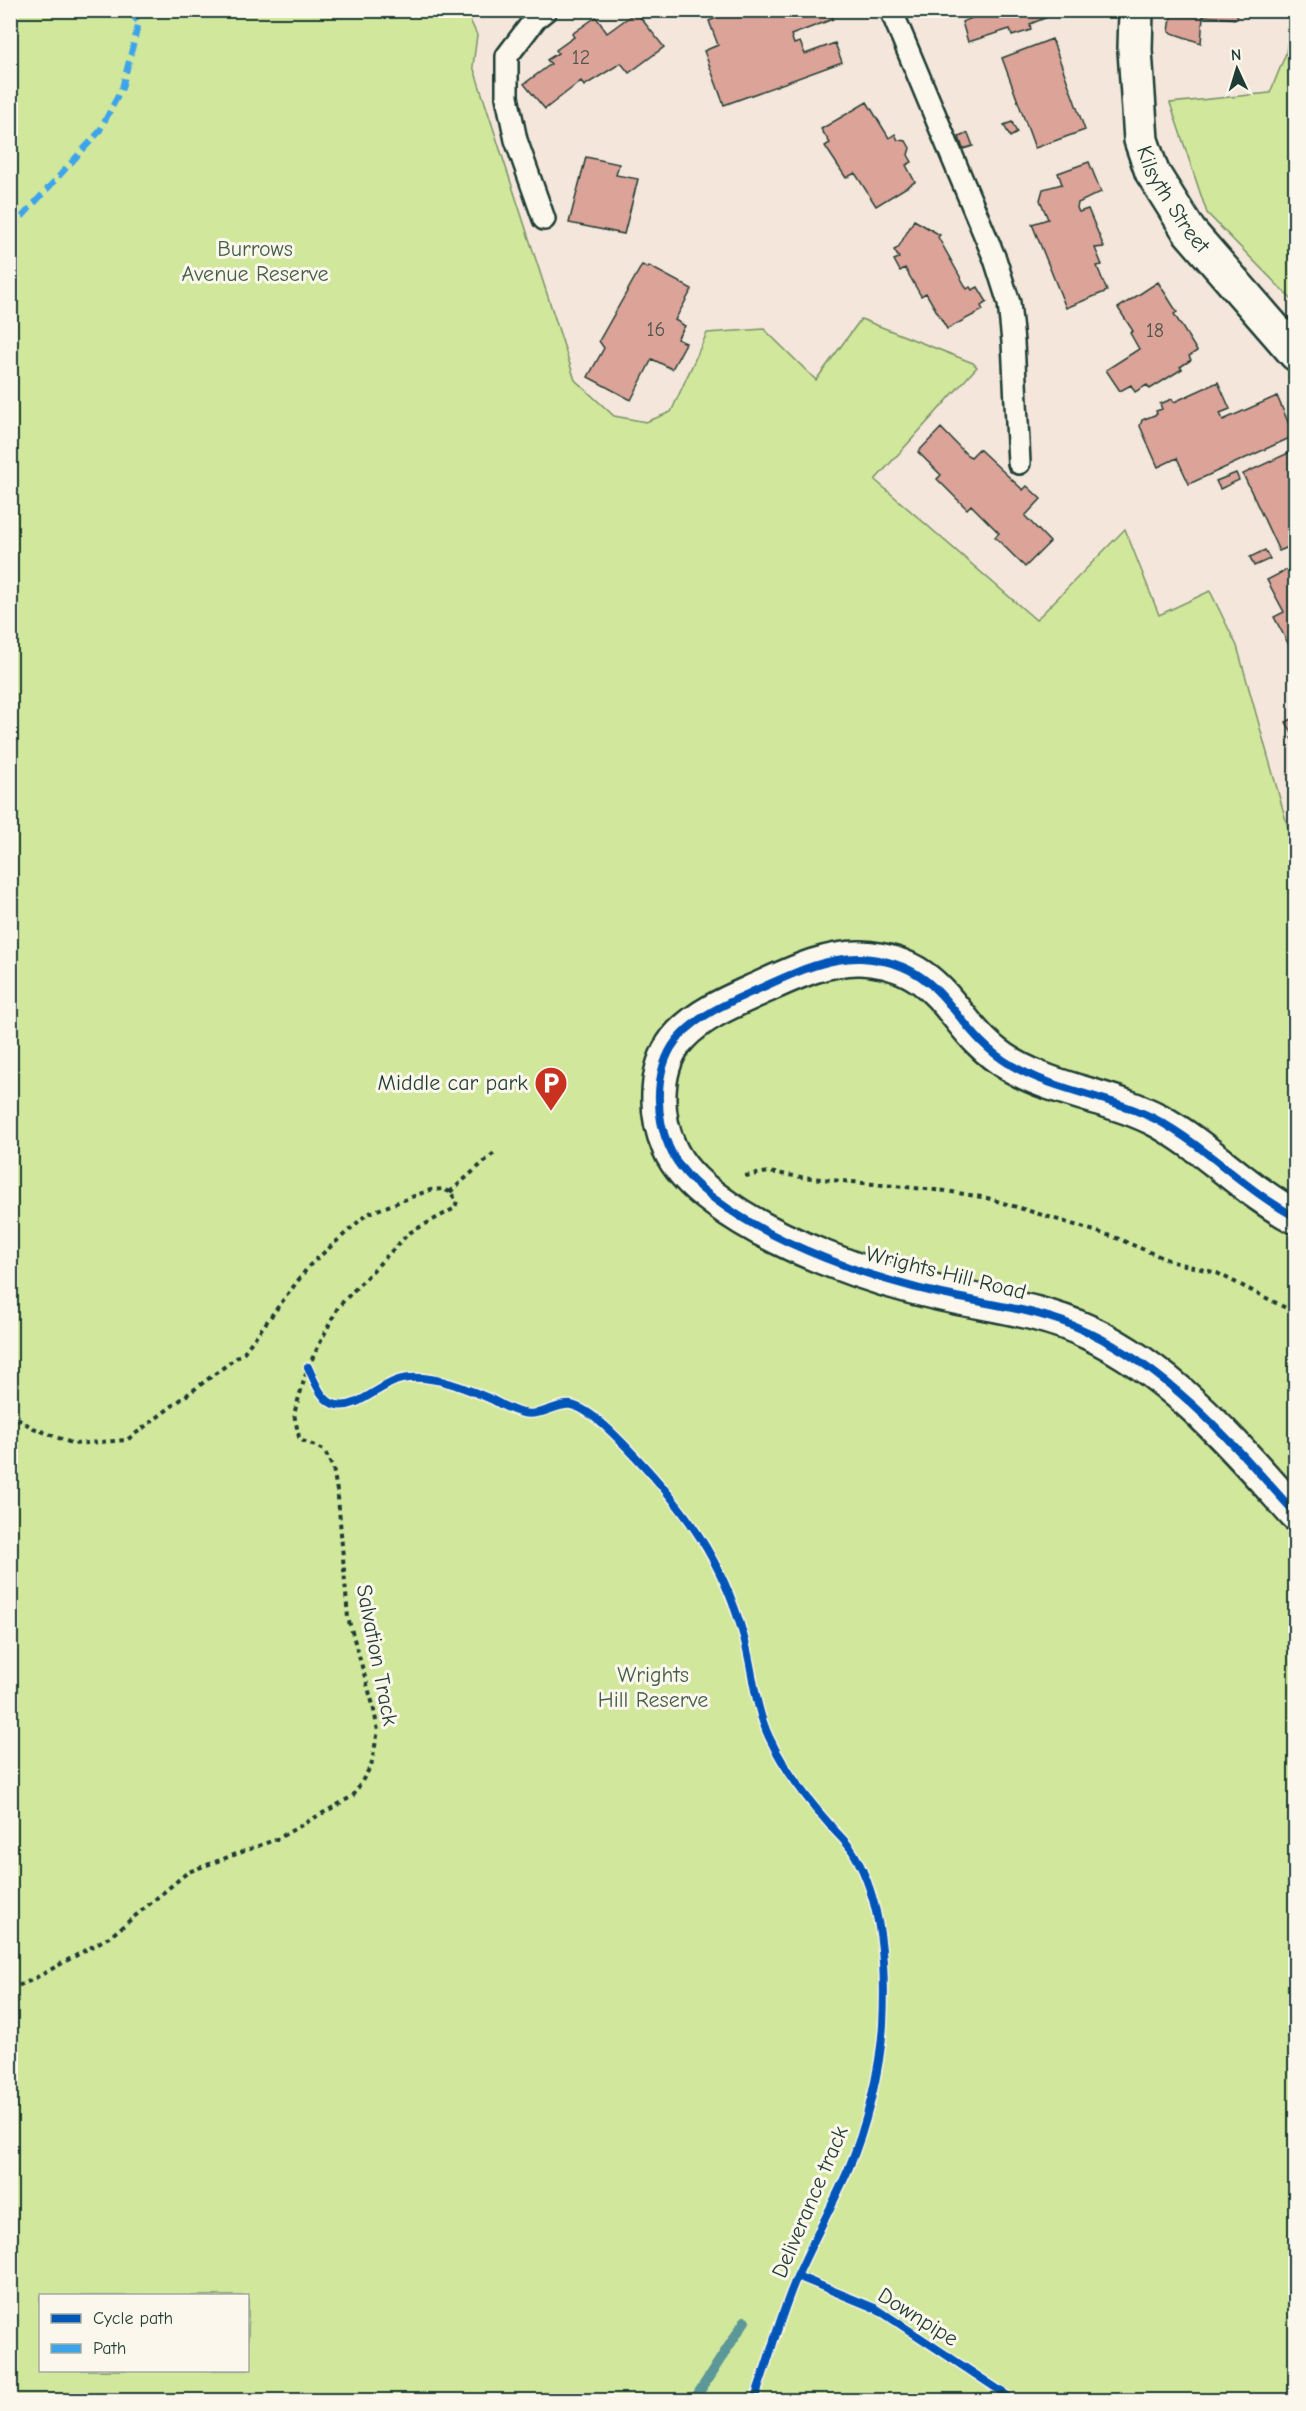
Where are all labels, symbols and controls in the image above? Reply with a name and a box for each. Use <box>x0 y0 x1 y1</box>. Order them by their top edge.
north arrow <box>1207 39 1267 99</box>
house number: 12 <box>572 46 590 69</box>
text: N <box>1230 46 1242 64</box>
street label: Kilsyth Street <box>1131 142 1216 259</box>
park label: Burrows Avenue Reserve <box>182 236 328 287</box>
house number: 16 <box>647 318 665 341</box>
house number: 18 <box>1146 319 1164 342</box>
parking icon: Middle car park <box>533 1065 569 1112</box>
place label: Middle car park <box>378 1070 528 1096</box>
street label: Wrights Hill Road <box>863 1240 1029 1306</box>
street label: Salvation Track <box>351 1582 403 1728</box>
park label: Wrights Hill Reserve <box>598 1662 708 1713</box>
street label: Deliverance track <box>766 2122 854 2282</box>
street label: Downpipe <box>873 2282 963 2352</box>
legend <box>39 2294 249 2372</box>
text: Cycle path <box>93 2308 173 2329</box>
text: Path <box>93 2338 126 2359</box>

